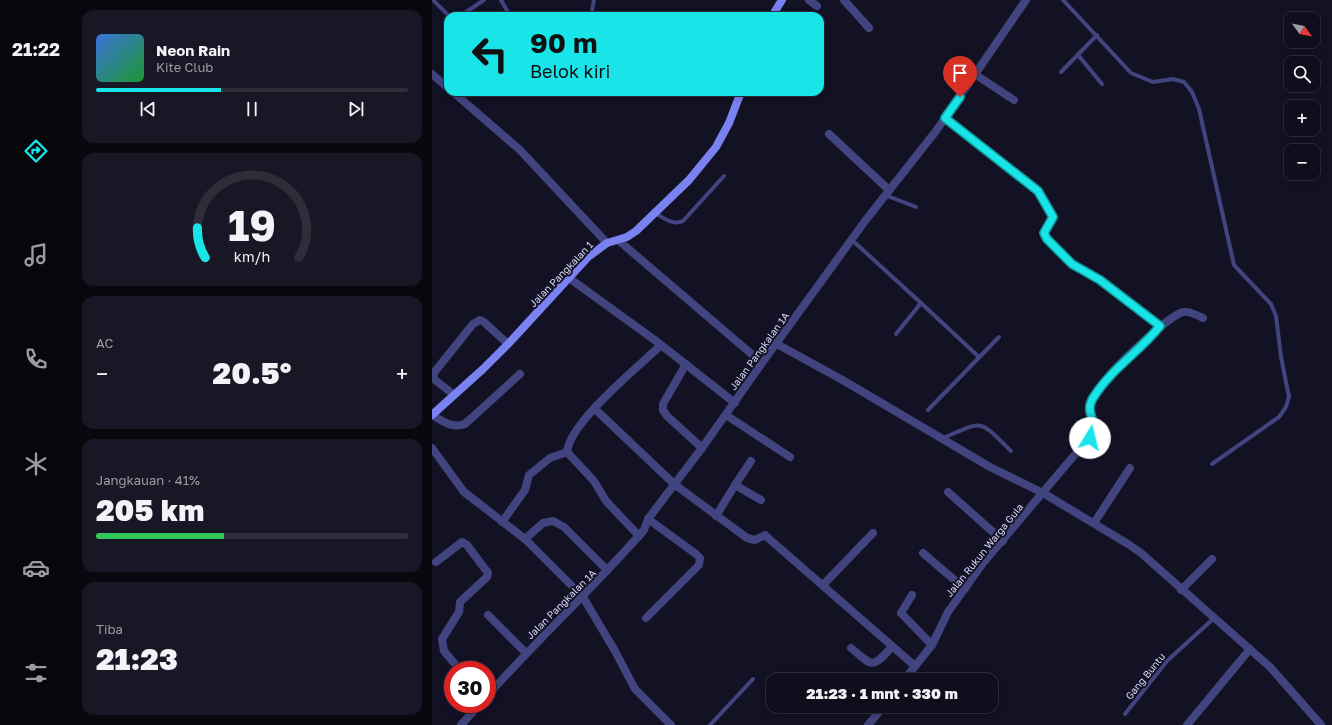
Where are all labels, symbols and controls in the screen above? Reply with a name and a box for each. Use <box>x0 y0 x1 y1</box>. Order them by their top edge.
north arrow <box>1284 12 1320 48</box>
map controls <box>1284 12 1320 180</box>
text: 90 m <box>530 26 597 59</box>
icon: left <box>464 28 516 80</box>
text: 21:22 <box>12 38 60 60</box>
text: Neon Rain <box>156 41 230 59</box>
pin <box>943 56 977 97</box>
button: search <box>1284 56 1320 92</box>
text: Kite Club <box>156 59 213 75</box>
text: Belok kiri <box>530 60 610 82</box>
icon: arrive <box>949 62 971 84</box>
icon: previous <box>137 98 159 120</box>
icon: pause <box>241 98 263 120</box>
icon: next <box>345 98 367 120</box>
button: + <box>1284 100 1320 136</box>
icon: directions <box>22 137 50 165</box>
button: − <box>1284 144 1320 180</box>
text: 19 <box>228 199 276 249</box>
street label: Jalan Pangkalan 1 <box>527 239 596 309</box>
icon: music <box>22 241 50 269</box>
text: km/h <box>234 247 270 264</box>
street label: Jalan Pangkalan 1A <box>727 309 791 392</box>
text: AC <box>96 335 113 351</box>
icon: phone <box>22 345 50 373</box>
text: 20.5° <box>213 355 291 391</box>
text: − <box>96 360 108 387</box>
text: + <box>396 360 408 387</box>
position arrow <box>1069 417 1111 459</box>
icon: climate <box>22 450 50 478</box>
text: Jangkauan · 41% <box>96 472 200 488</box>
text: 205 km <box>96 492 204 528</box>
street label: Jalan Rukun Warga Gula <box>943 501 1025 599</box>
icon: car <box>22 554 50 582</box>
street label: Jalan Pangkalan 1A <box>524 567 598 641</box>
text: Tiba <box>96 621 123 637</box>
text: 21:23 <box>96 641 178 677</box>
street label: Gang Buntu <box>1123 650 1167 702</box>
icon: filters <box>22 659 50 687</box>
speed limit sign: 30 <box>444 661 496 713</box>
text: 21:23 · 1 mnt · 330 m <box>806 684 958 702</box>

